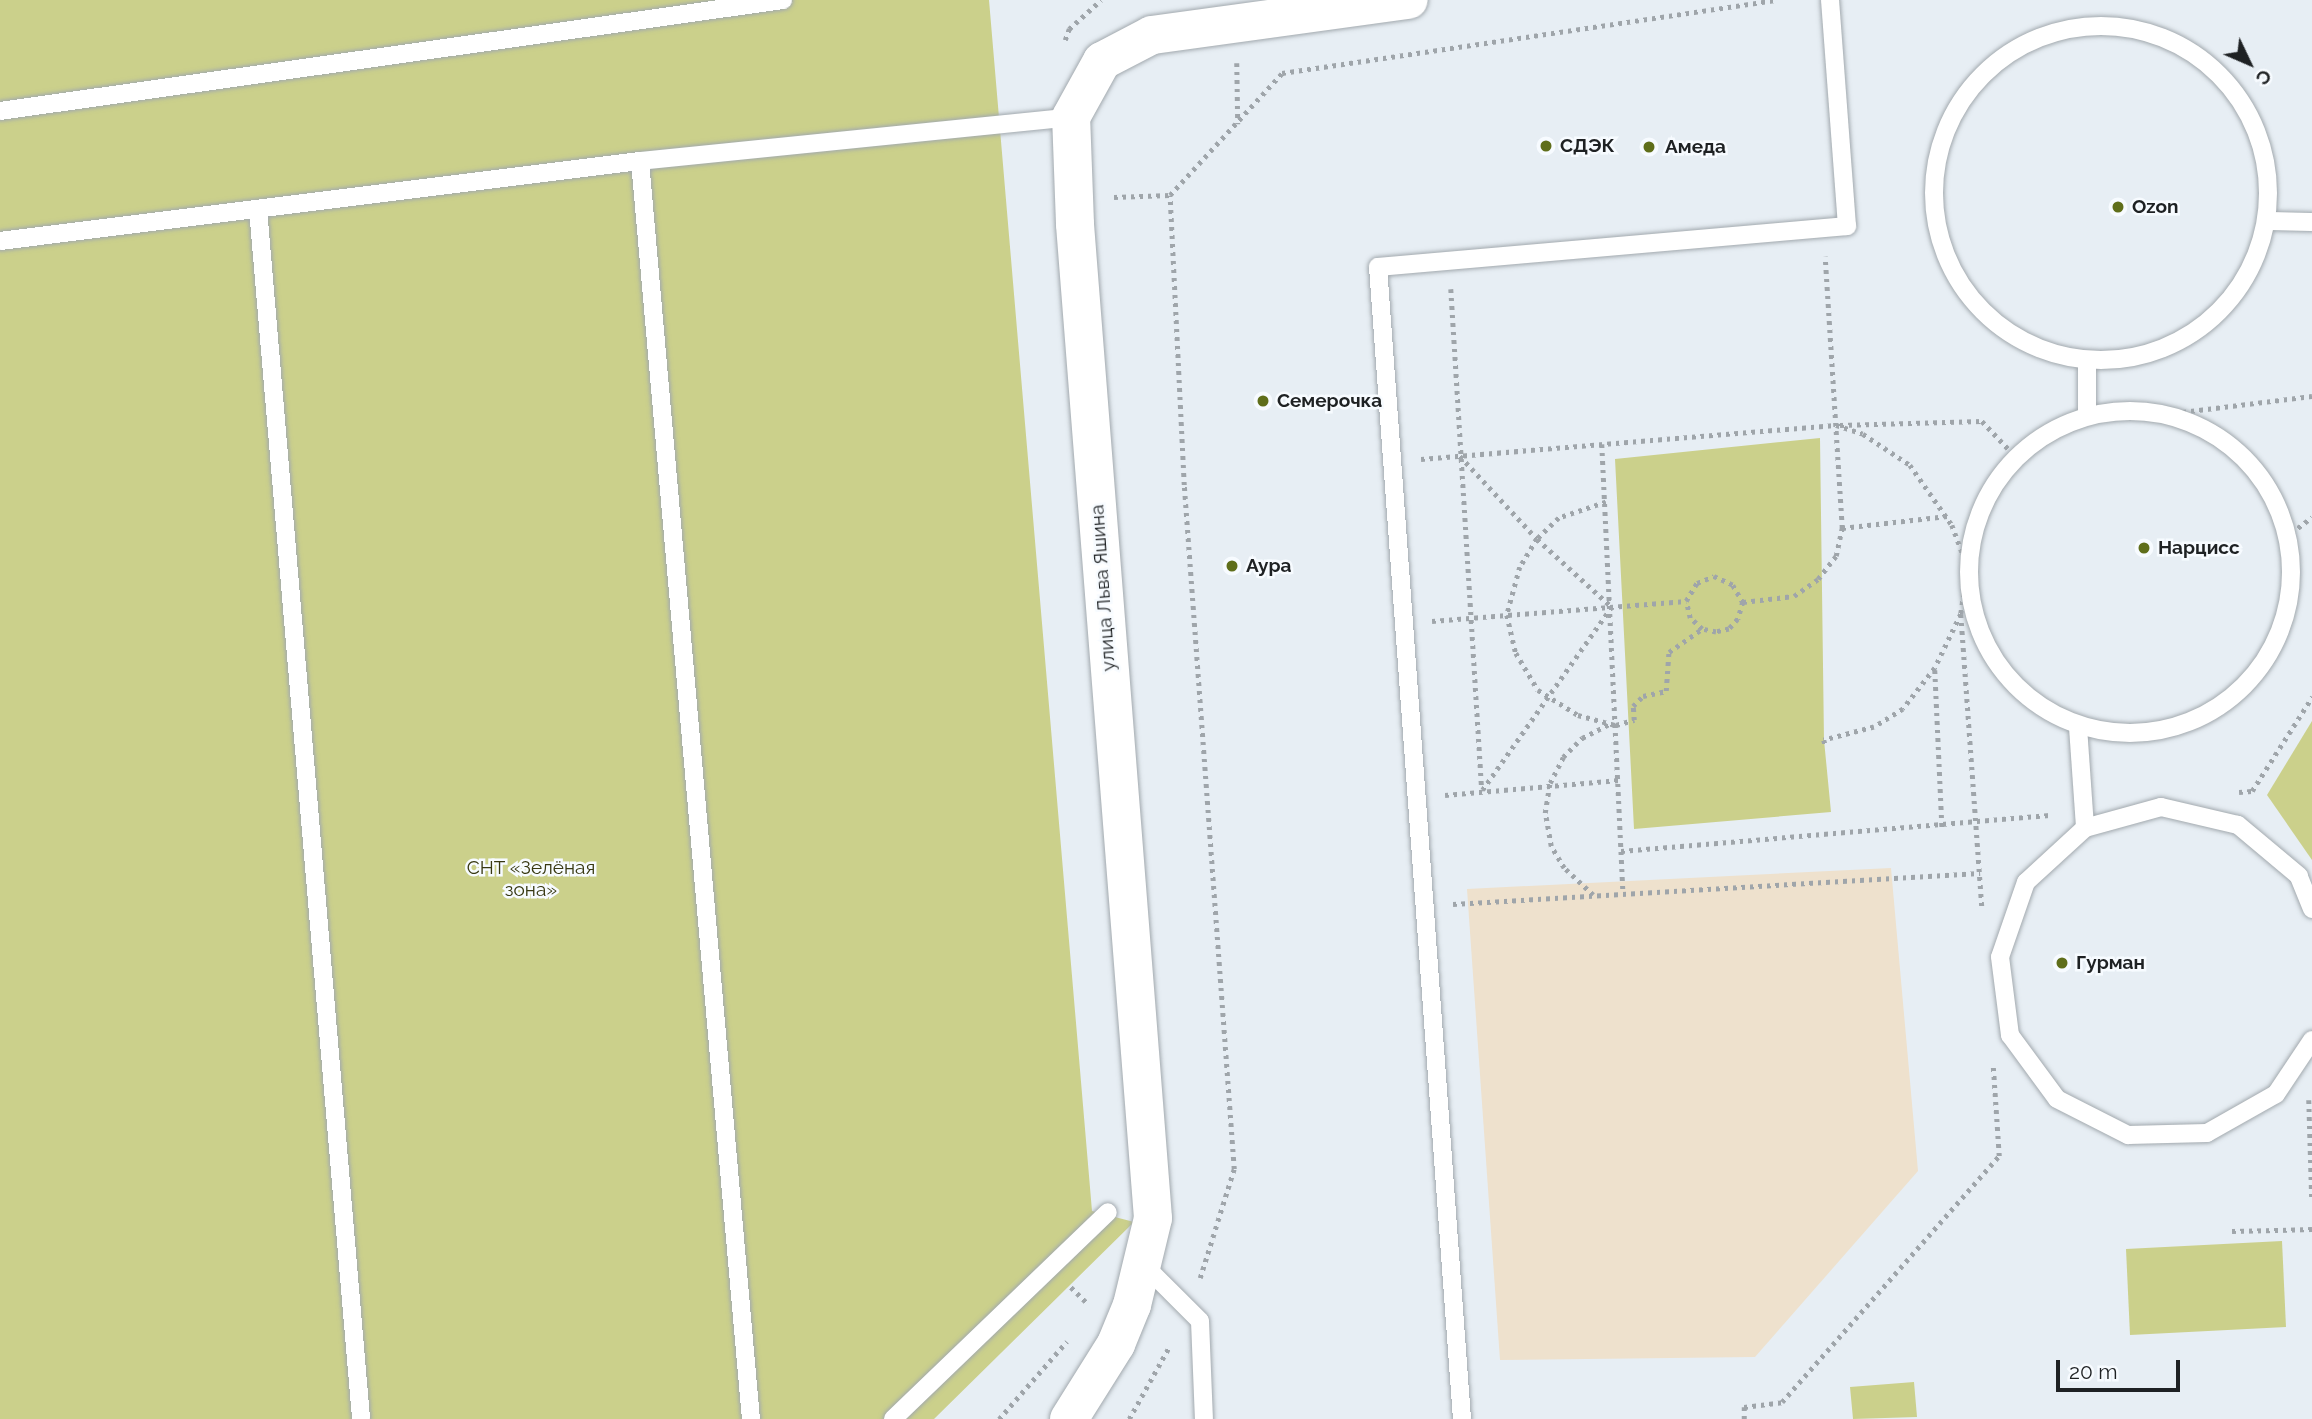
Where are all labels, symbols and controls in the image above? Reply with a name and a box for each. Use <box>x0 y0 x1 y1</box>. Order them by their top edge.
north arrow <box>2214 28 2284 98</box>
text: С <box>2252 65 2277 90</box>
place label: СДЭК <box>1560 135 1615 157</box>
place label: Амеда <box>1665 136 1726 158</box>
marker: Амеда <box>1639 137 1659 157</box>
marker: СДЭК <box>1538 138 1554 154</box>
place label: Ozon <box>2132 196 2179 218</box>
marker: Ozon <box>2110 199 2126 215</box>
place label: Семерочка <box>1277 390 1382 412</box>
marker: Семерочка <box>1255 393 1271 409</box>
street label: улица Льва Яшина <box>1086 504 1120 672</box>
place label: Нарцисс <box>2158 537 2240 559</box>
marker: Нарцисс <box>2136 540 2152 556</box>
place label: Аура <box>1246 555 1292 577</box>
marker: Аура <box>1224 558 1240 574</box>
park label: СНТ «Зелёная зона» <box>466 857 596 901</box>
place label: Гурман <box>2076 952 2145 974</box>
marker: Гурман <box>2054 955 2070 971</box>
scale bar <box>2060 1346 2184 1390</box>
text: 20 m <box>2069 1359 2117 1384</box>

